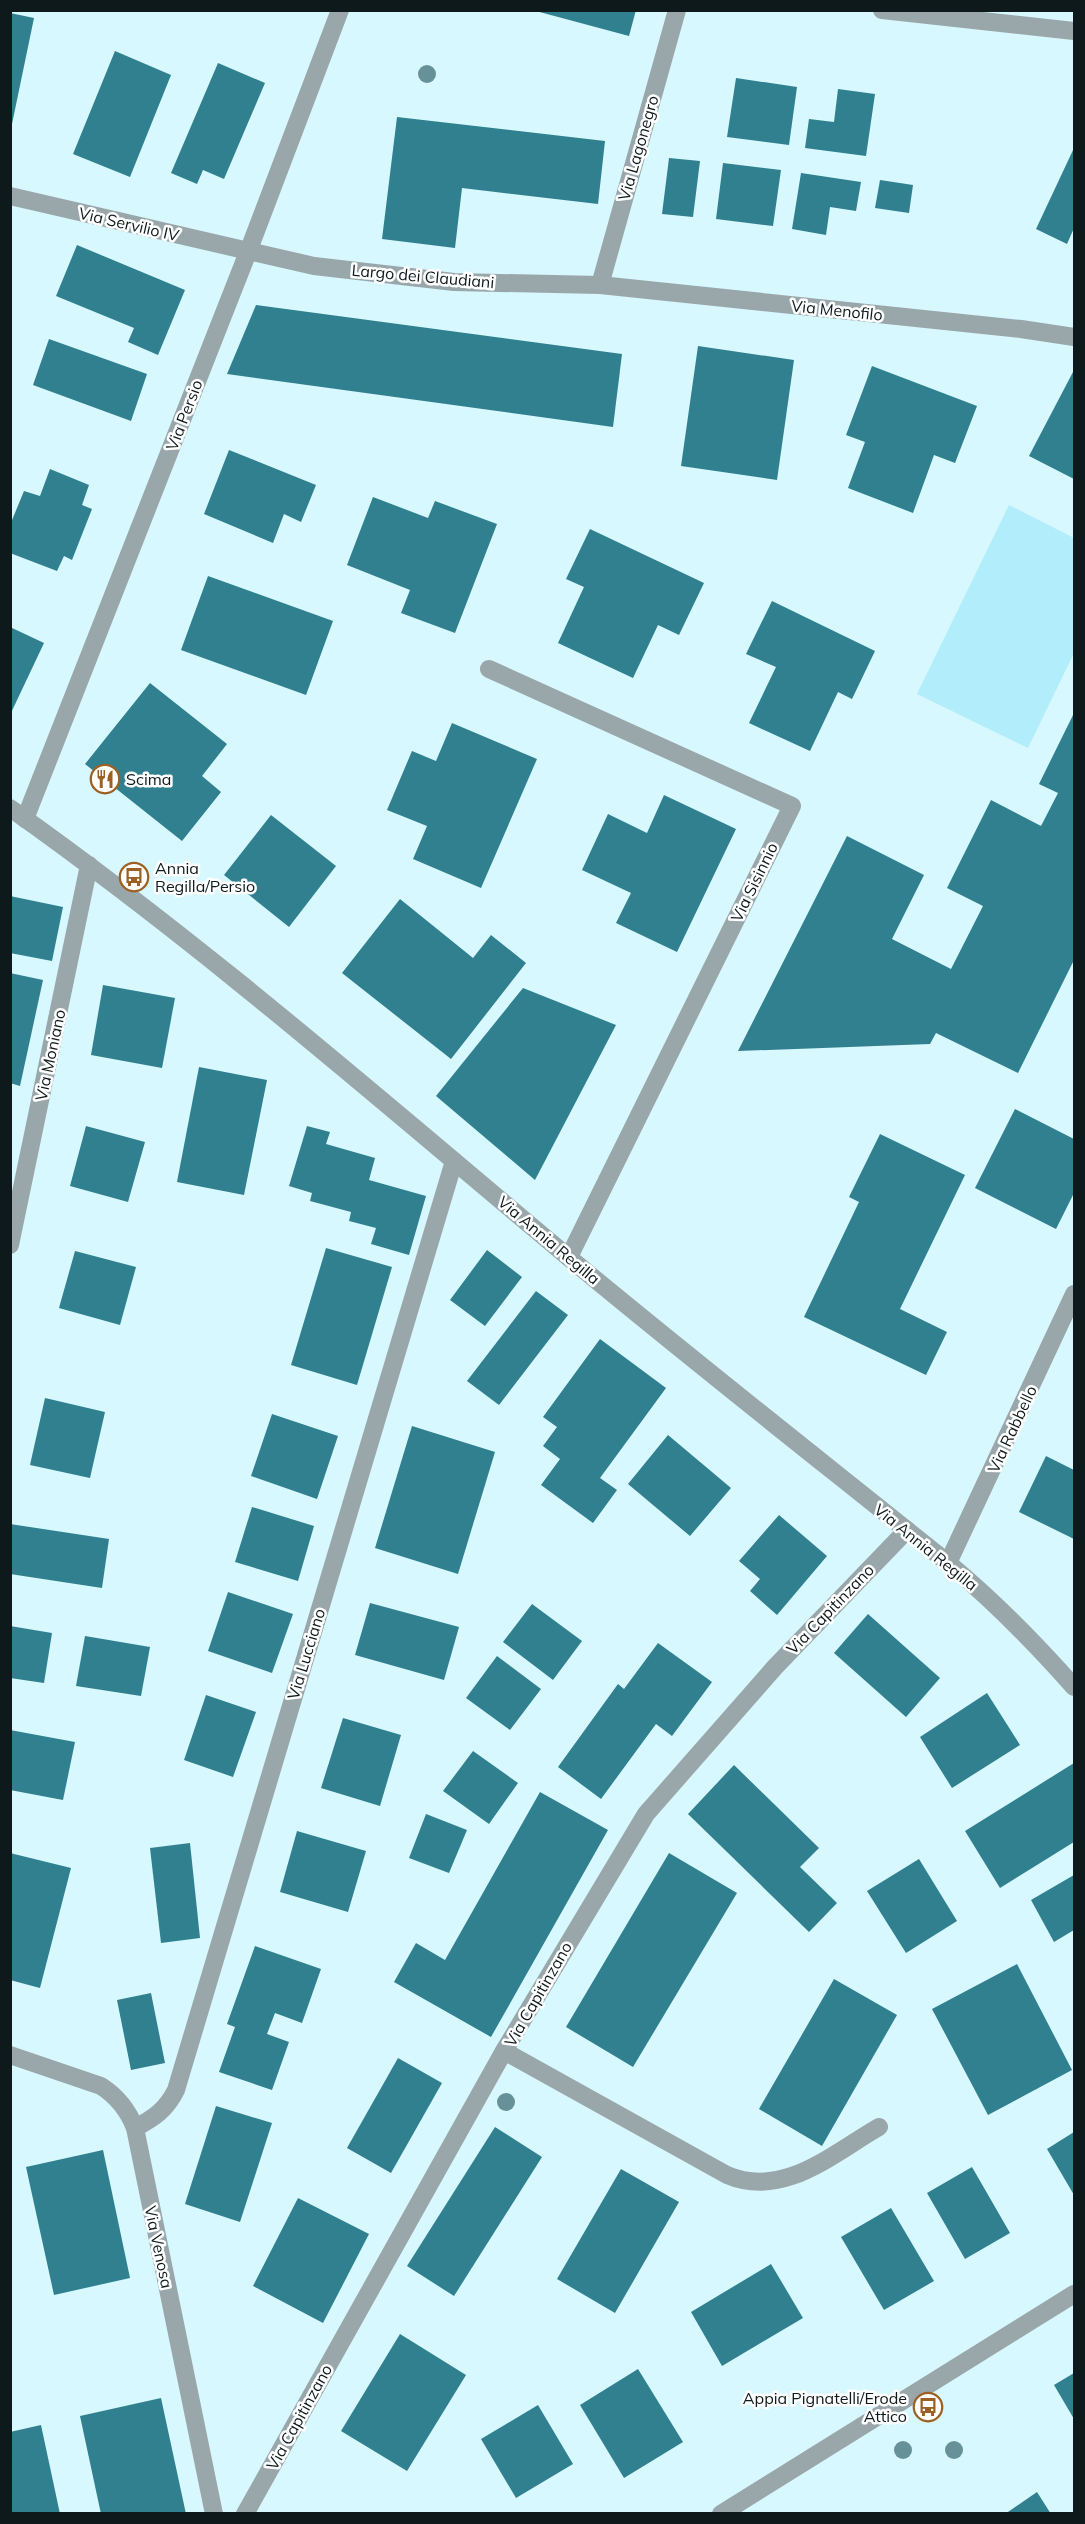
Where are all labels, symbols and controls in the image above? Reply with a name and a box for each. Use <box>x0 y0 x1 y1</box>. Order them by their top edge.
street label: Via Lagonegro <box>613 93 663 203</box>
street label: Via Servilio IV <box>77 203 182 245</box>
street label: Largo dei Claudiani <box>351 260 495 292</box>
street label: Via Menofilo <box>790 295 884 325</box>
street label: Via Persio <box>161 377 207 453</box>
restaurant icon: Scima <box>89 763 121 795</box>
place label: Scima <box>126 769 171 789</box>
street label: Via Sisinnio <box>726 839 782 925</box>
place label: Annia Regilla/Persio <box>155 858 255 896</box>
bus stop icon: Annia Regilla/Persio <box>118 861 150 893</box>
street label: Via Moniano <box>31 1007 69 1103</box>
street label: Via Annia Regilla <box>494 1191 604 1289</box>
street label: Via Rabbello <box>983 1382 1041 1476</box>
street label: Via Annia Regilla <box>870 1499 982 1595</box>
street label: Via Capitinzano <box>782 1560 878 1658</box>
street label: Via Lucciano <box>283 1606 329 1702</box>
street label: Via Capitinzano <box>500 1938 576 2050</box>
street label: Via Venosa <box>141 2204 177 2290</box>
street label: Via Capitinzano <box>262 2361 336 2473</box>
place label: Appia Pignatelli/Erode Attico <box>743 2388 907 2426</box>
bus stop icon: Appia Pignatelli/Erode Attico <box>912 2391 944 2423</box>

